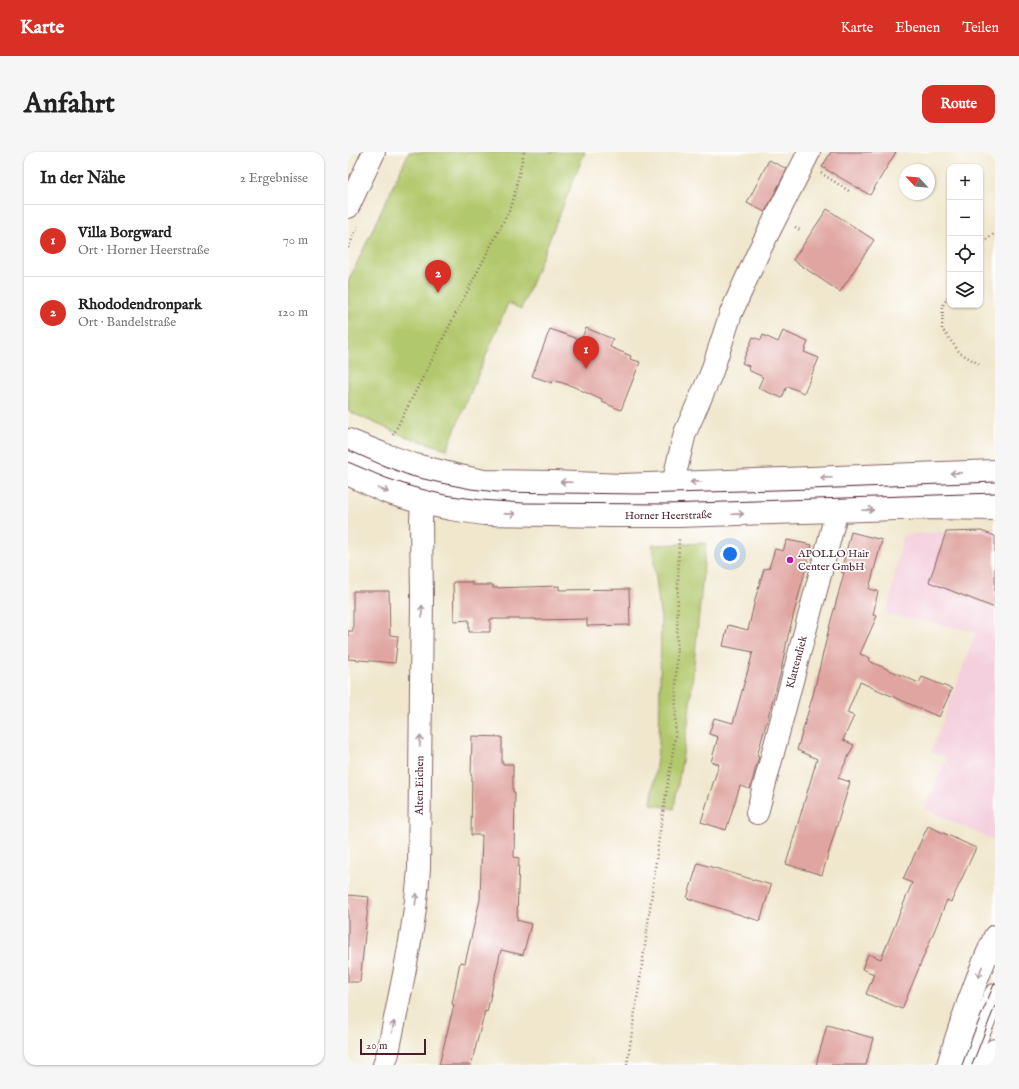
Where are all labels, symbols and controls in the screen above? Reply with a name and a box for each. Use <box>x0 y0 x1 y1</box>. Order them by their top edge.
text: Karte <box>20 16 64 40</box>
text: Karte <box>841 19 873 37</box>
text: Ebenen <box>895 19 940 37</box>
text: Teilen <box>962 19 999 37</box>
button: Route <box>922 85 995 123</box>
text: Anfahrt <box>24 87 115 122</box>
north arrow <box>899 164 935 200</box>
map controls <box>947 164 983 308</box>
button: + <box>947 164 983 200</box>
text: In der Nähe <box>40 168 125 189</box>
text: 2 Ergebnisse <box>240 170 308 187</box>
button: − <box>947 200 983 236</box>
text: Villa Borgward <box>78 223 171 242</box>
text: 1 <box>51 232 55 249</box>
text: 70 m <box>283 232 308 249</box>
button: locate <box>947 236 983 272</box>
text: Ort · Horner Heerstraße <box>78 242 210 259</box>
pin: 2 <box>425 260 451 293</box>
button: layers <box>947 272 983 308</box>
text: Rhododendronpark <box>78 295 202 314</box>
text: 2 <box>50 304 56 321</box>
text: 120 m <box>278 304 308 321</box>
text: Ort · Bandelstraße <box>78 314 176 331</box>
pin: 1 <box>573 336 599 369</box>
one-way arrow <box>950 470 963 477</box>
one-way arrow <box>820 474 833 481</box>
one-way arrow <box>690 478 703 486</box>
one-way arrow <box>560 479 573 486</box>
one-way arrow <box>377 487 389 495</box>
one-way arrow <box>861 506 874 514</box>
street label: Horner Heerstraße <box>625 508 712 523</box>
one-way arrow <box>503 510 516 518</box>
one-way arrow <box>731 510 744 518</box>
your location <box>720 544 740 564</box>
place label: APOLLO Hair Center GmbH <box>797 547 869 574</box>
marker: APOLLO Hair Center GmbH <box>785 555 795 565</box>
one-way arrow <box>418 605 426 618</box>
street label: Klattendiek <box>783 634 811 690</box>
one-way arrow <box>416 735 424 748</box>
street label: Alten Eichen <box>413 755 427 816</box>
one-way arrow <box>413 893 420 906</box>
one-way arrow <box>975 966 983 978</box>
one-way arrow <box>389 1021 397 1034</box>
scale bar <box>360 1037 426 1056</box>
text: 20 m <box>366 1039 387 1053</box>

